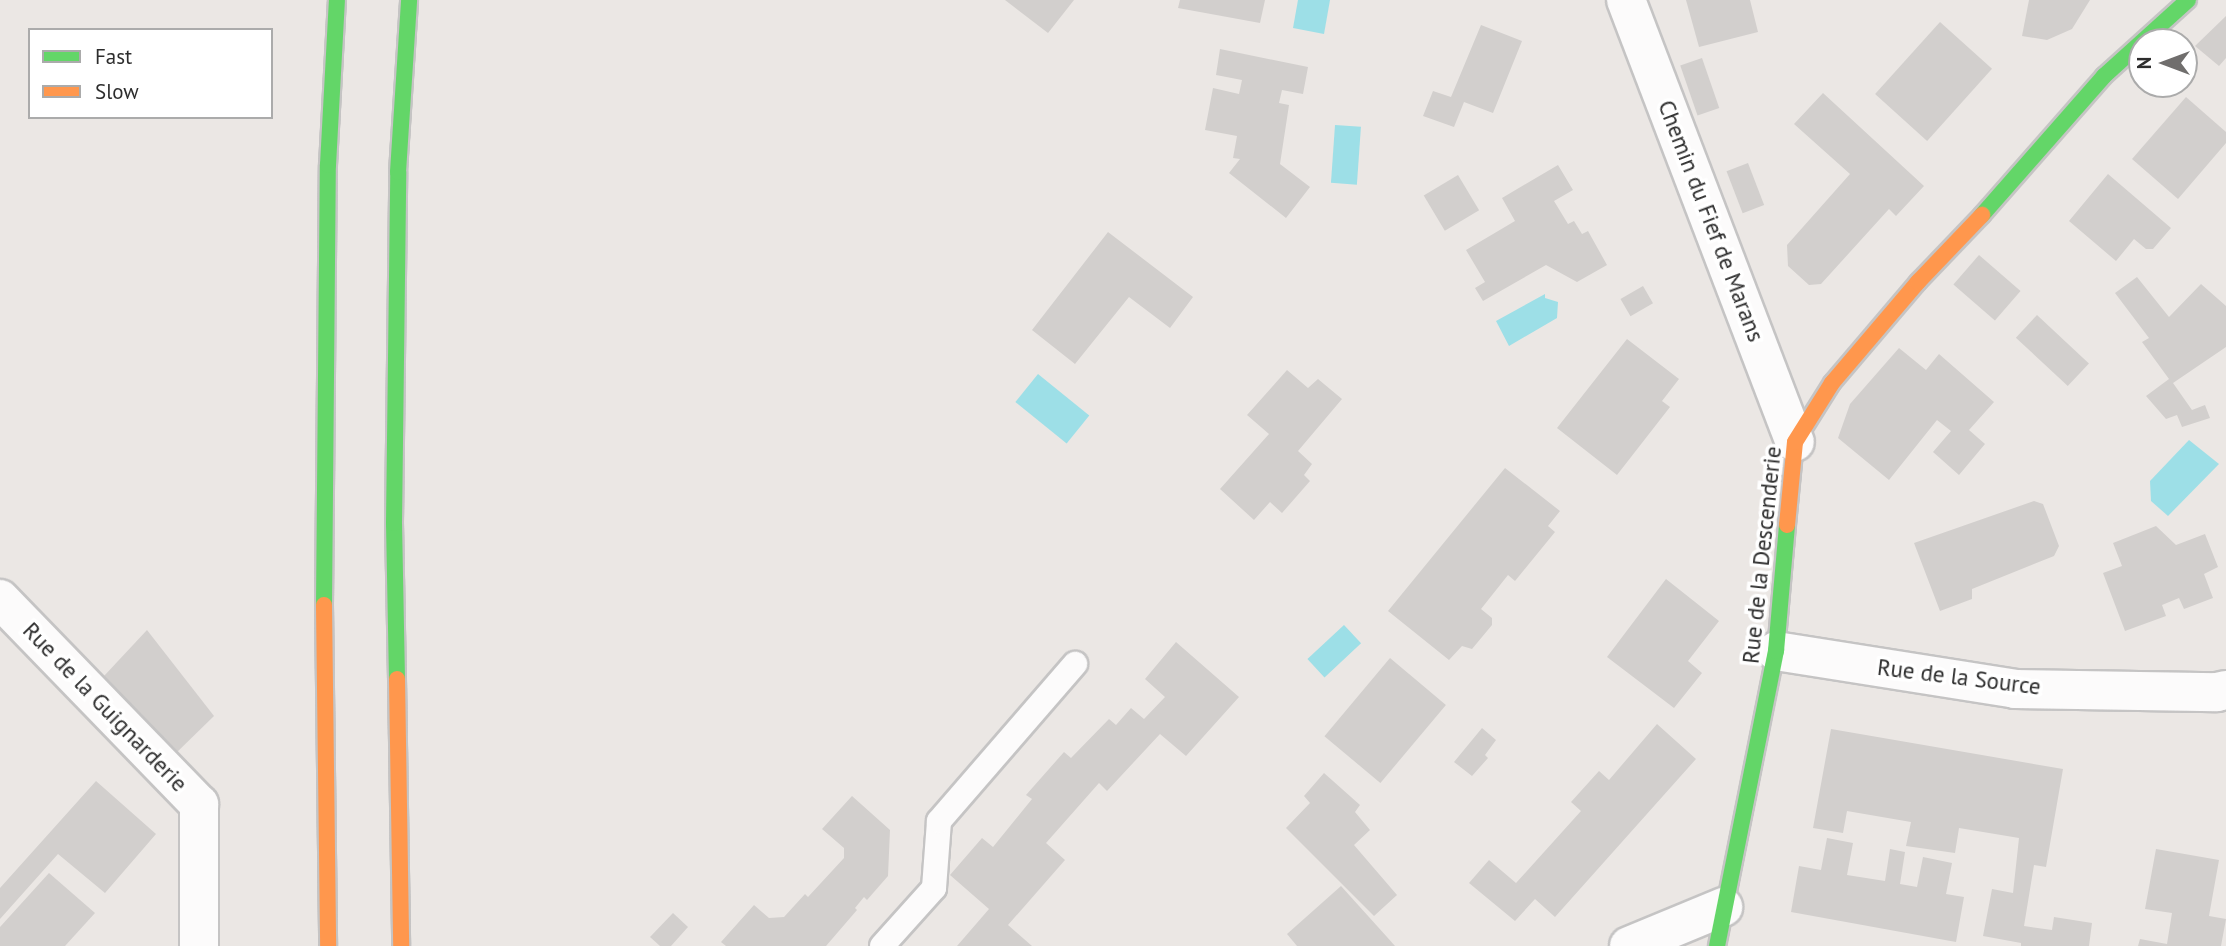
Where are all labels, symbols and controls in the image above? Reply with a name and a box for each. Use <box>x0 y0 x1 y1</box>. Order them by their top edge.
legend <box>28 28 273 119</box>
north arrow <box>2128 28 2198 98</box>
text: Fast <box>95 43 132 70</box>
text: N <box>2132 57 2156 69</box>
text: Slow <box>95 78 139 105</box>
street label: Chemin du Fief de Marans <box>1652 96 1770 346</box>
street label: Rue de la Descenderie <box>1737 445 1787 665</box>
street label: Rue de la Guignarderie <box>17 617 193 797</box>
street label: Rue de la Source <box>1876 653 2042 701</box>

